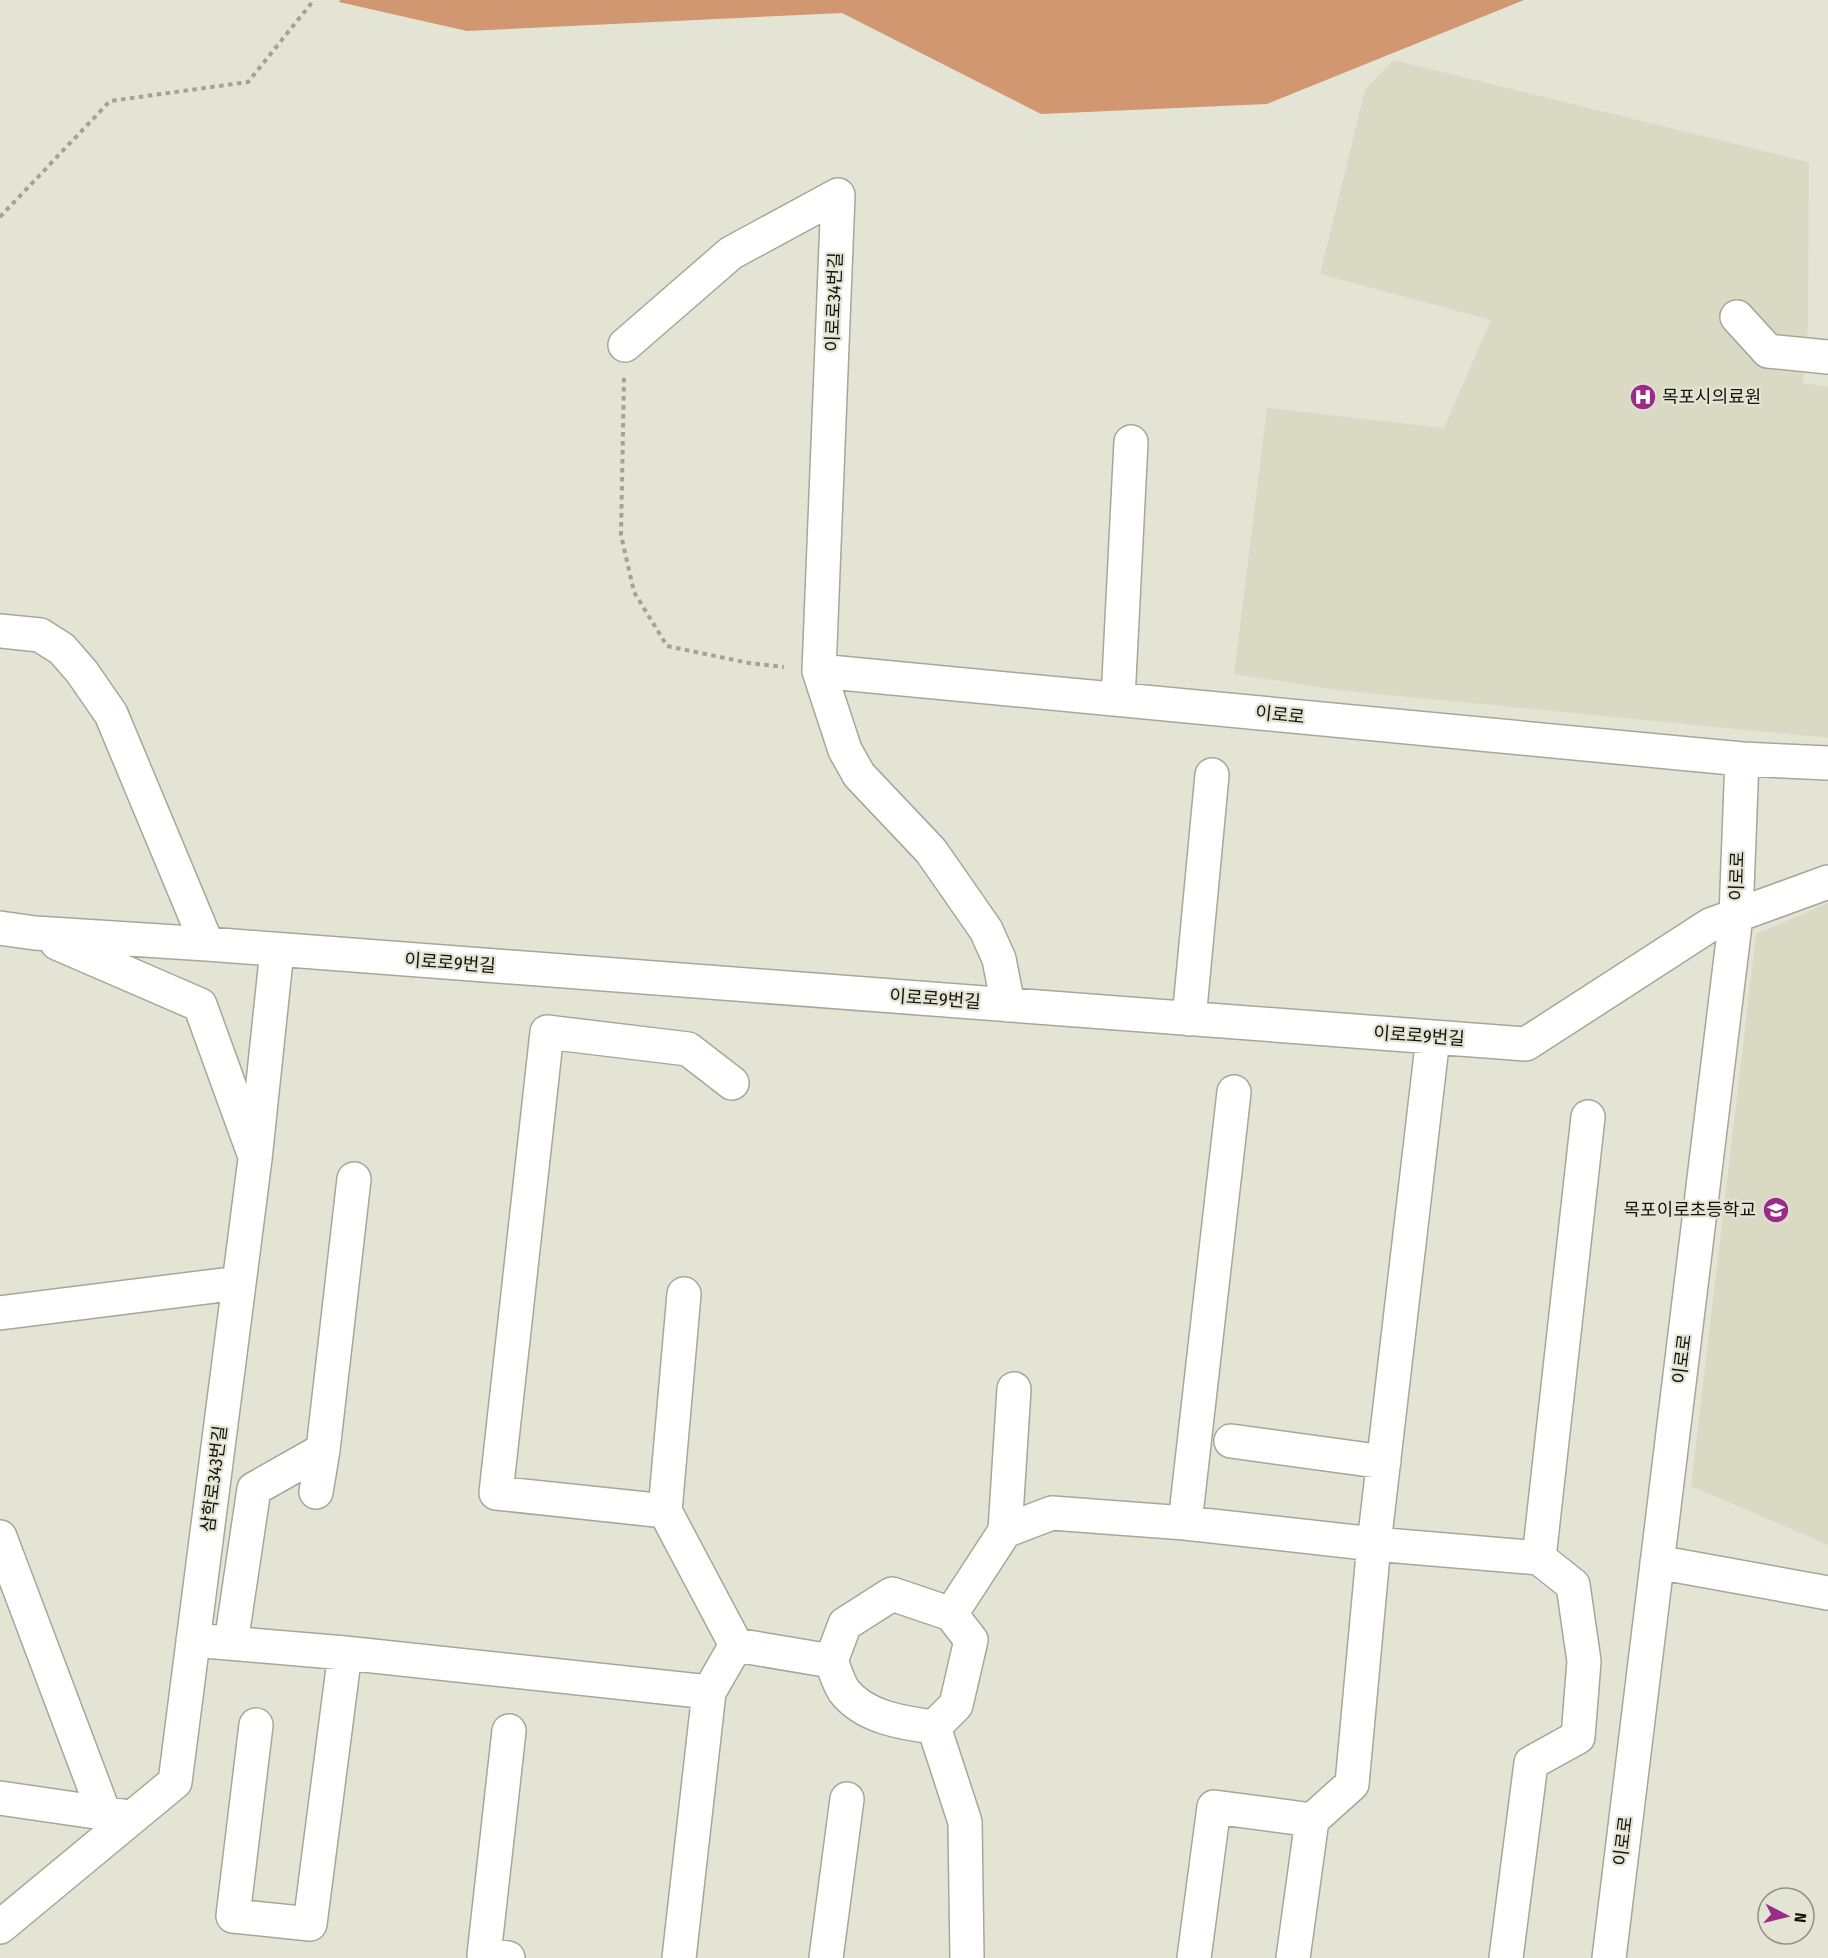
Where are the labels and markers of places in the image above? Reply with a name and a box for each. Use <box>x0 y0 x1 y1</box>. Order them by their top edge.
hospital icon: 목포시의료원 <box>1628 382 1658 412</box>
place label: 목포시의료원 <box>1662 386 1761 408</box>
school or university icon: 목포이로초등학교 <box>1761 1195 1791 1225</box>
place label: 목포이로초등학교 <box>1624 1199 1756 1221</box>

